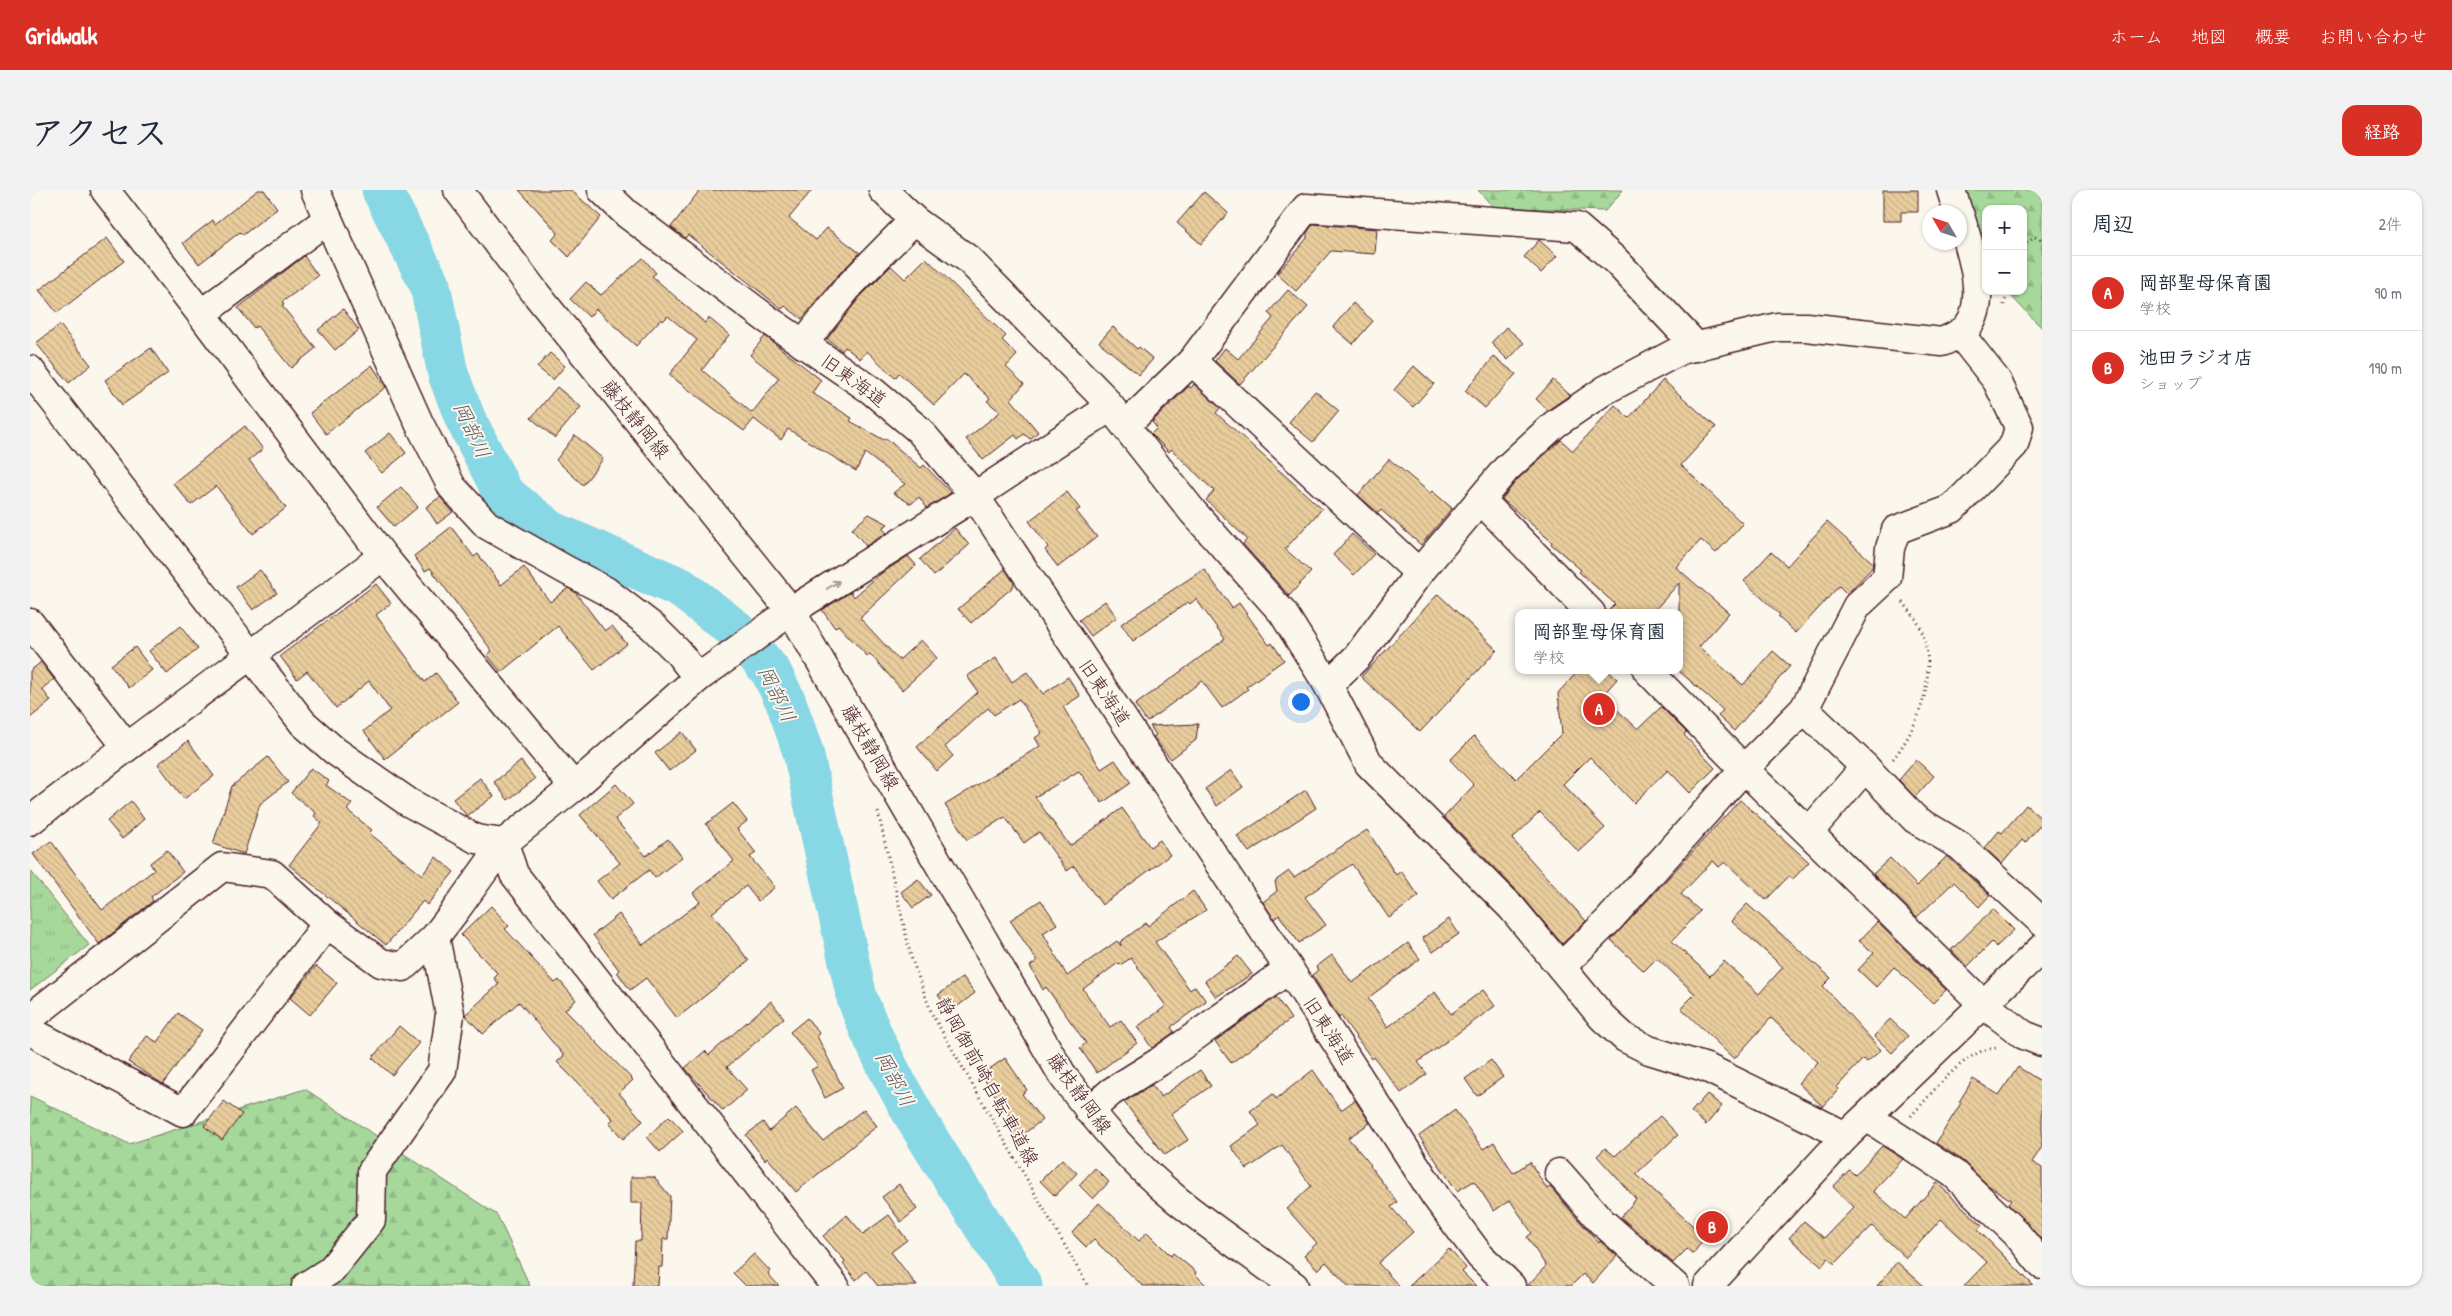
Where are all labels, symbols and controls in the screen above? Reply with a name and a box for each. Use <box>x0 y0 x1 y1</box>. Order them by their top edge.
text: Gridwalk <box>25 19 97 51</box>
text: ホーム <box>2110 24 2163 49</box>
text: 地図 <box>2191 24 2227 49</box>
text: 概要 <box>2255 24 2291 49</box>
text: お問い合わせ <box>2319 24 2427 49</box>
button: 経路 <box>2342 105 2422 156</box>
text: アクセス <box>30 109 168 156</box>
north arrow <box>1922 205 1967 250</box>
map controls <box>1982 205 2027 295</box>
button: + <box>1982 205 2027 250</box>
text: 周辺 <box>2092 209 2134 238</box>
text: 2件 <box>2379 213 2402 235</box>
button: − <box>1982 250 2027 295</box>
text: 岡部聖母保育園 <box>2139 269 2272 295</box>
text: A <box>2104 282 2112 304</box>
text: 90 m <box>2374 282 2402 304</box>
text: 学校 <box>2139 297 2171 319</box>
text: 池田ラジオ店 <box>2139 344 2253 370</box>
street label: 旧東海道 <box>816 347 892 413</box>
text: B <box>2104 357 2112 379</box>
text: 190 m <box>2369 357 2402 379</box>
text: ショップ <box>2139 372 2202 394</box>
street label: 藤枝静岡線 <box>596 374 676 464</box>
water label: 岡部川 <box>448 397 497 463</box>
one-way arrow <box>825 580 839 590</box>
popup <box>1515 609 1683 674</box>
text: 岡部聖母保育園 <box>1532 618 1666 644</box>
text: 学校 <box>1532 646 1565 668</box>
street label: 旧東海道 <box>1073 653 1137 731</box>
water label: 岡部川 <box>752 661 803 727</box>
your location <box>1288 689 1314 715</box>
pin: A <box>1583 690 1615 728</box>
street label: 藤枝静岡線 <box>836 699 906 795</box>
street label: 旧東海道 <box>1297 991 1361 1069</box>
street label: 静岡御前崎自転車道線 <box>931 992 1045 1170</box>
water label: 岡部川 <box>869 1046 921 1112</box>
street label: 藤枝静岡線 <box>1042 1047 1118 1139</box>
pin: B <box>1696 1208 1728 1246</box>

